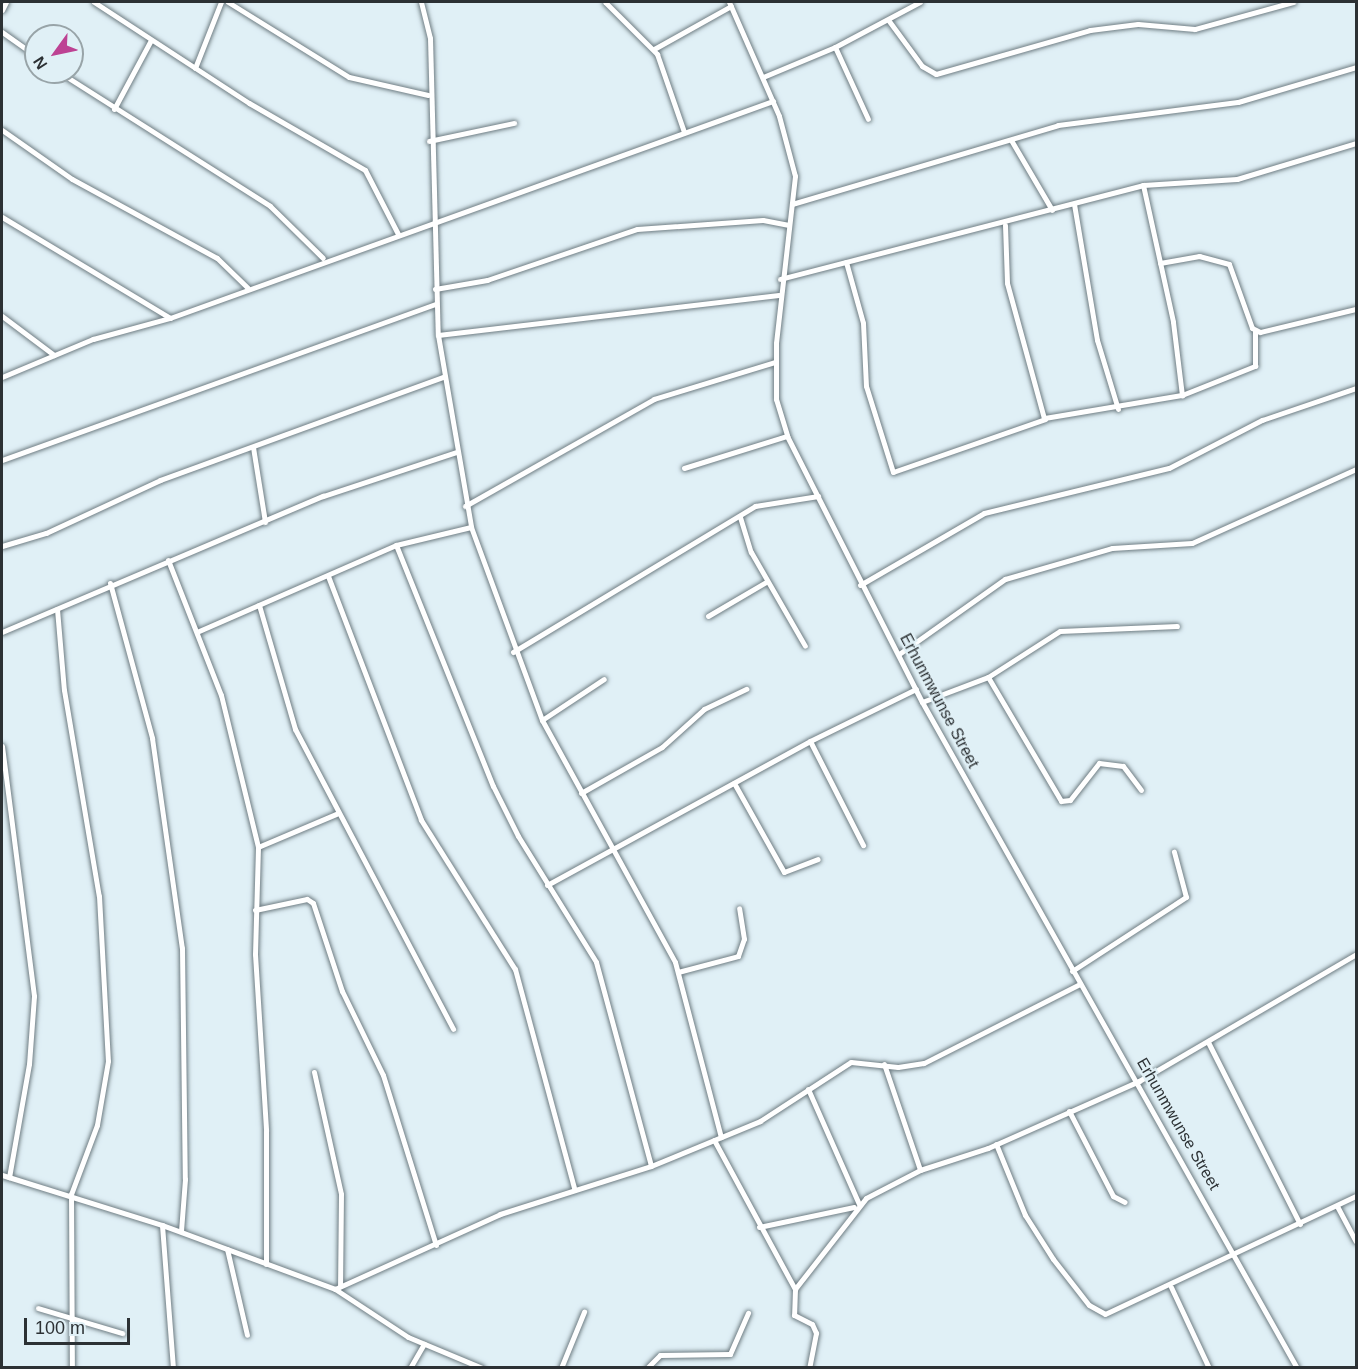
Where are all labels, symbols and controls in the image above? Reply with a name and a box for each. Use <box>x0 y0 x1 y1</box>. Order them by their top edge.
north arrow <box>24 24 84 84</box>
text: N <box>30 54 50 72</box>
street label: Erhunmwunse Street <box>895 631 983 771</box>
street label: Erhunmwunse Street <box>1132 1055 1224 1193</box>
scale bar <box>27 1306 134 1344</box>
text: 100 m <box>35 1318 85 1338</box>

